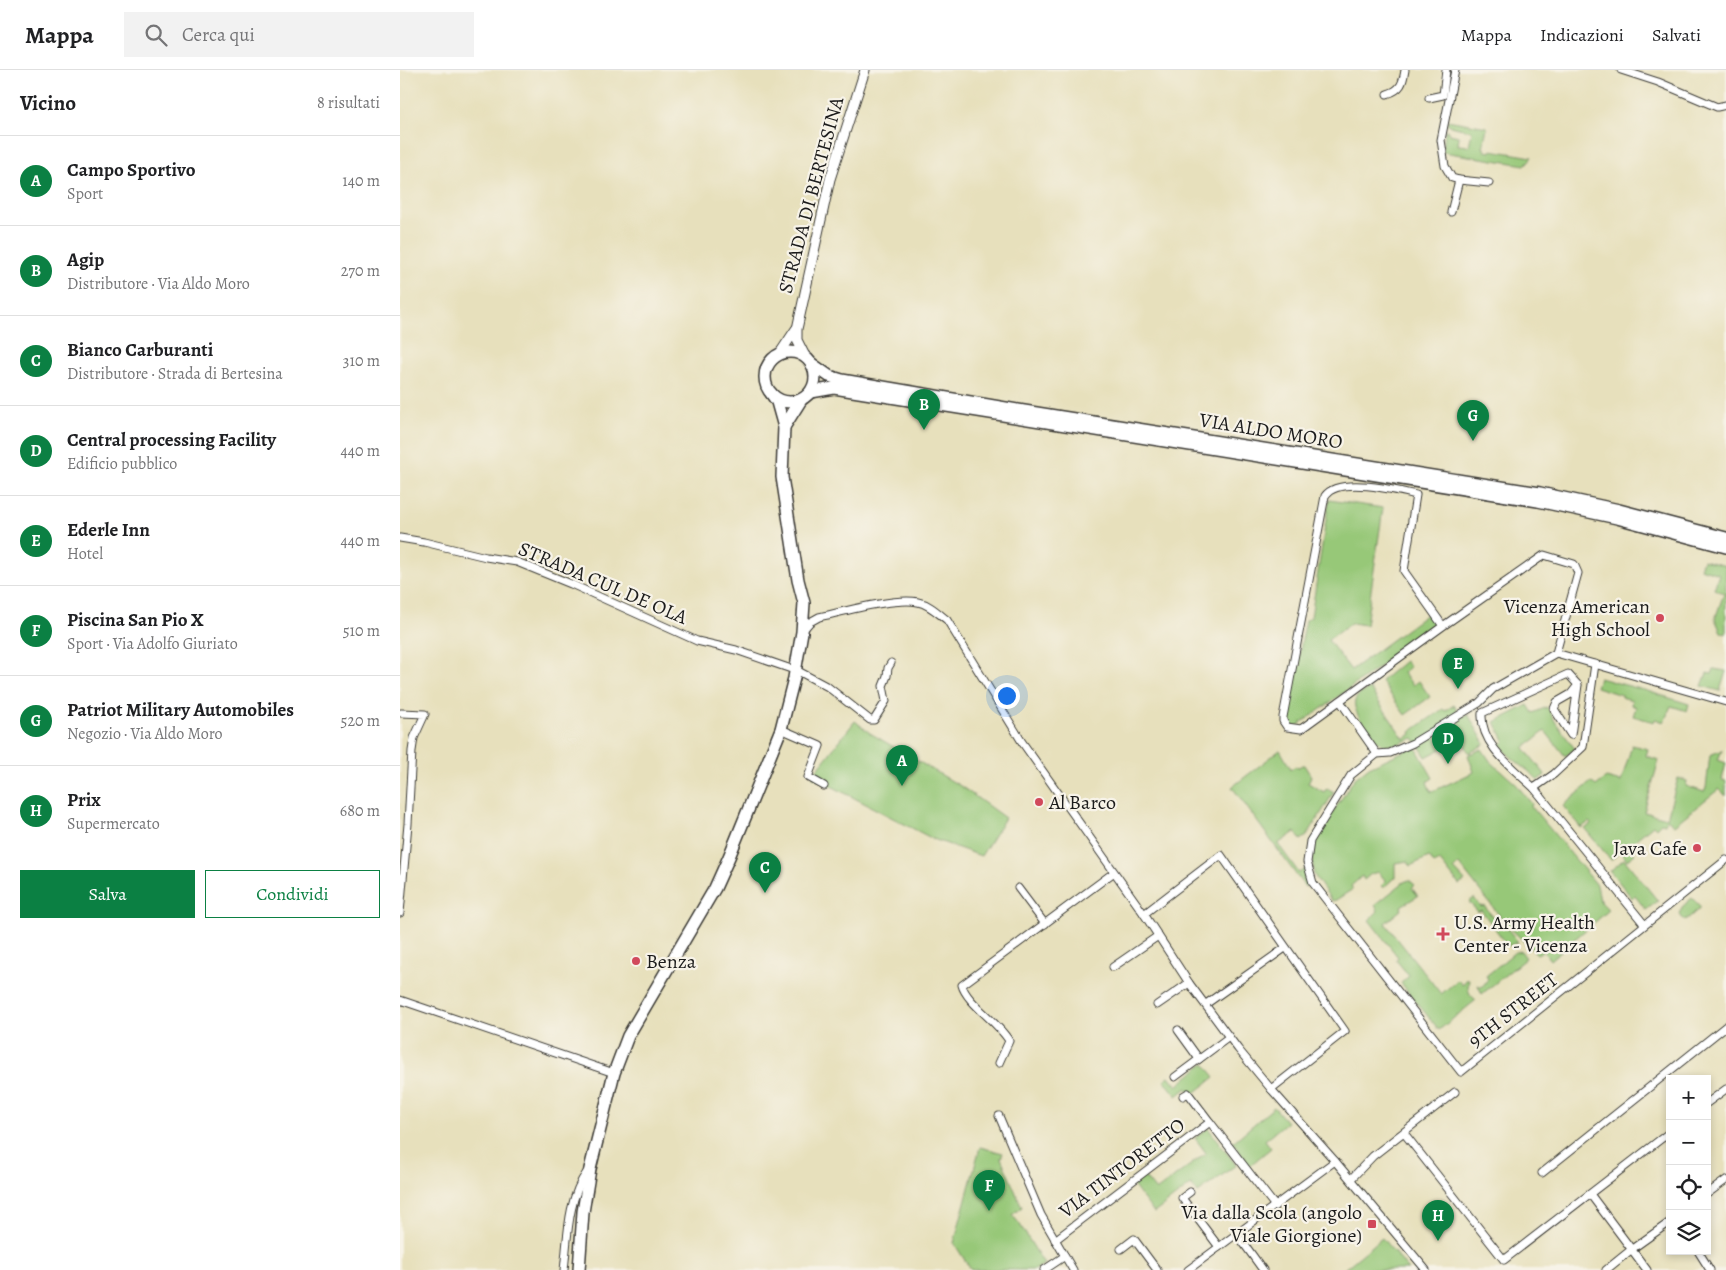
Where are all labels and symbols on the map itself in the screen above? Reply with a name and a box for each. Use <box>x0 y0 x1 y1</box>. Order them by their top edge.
street label: STRADA DI BERTESINA <box>772 93 850 296</box>
pin: B <box>908 389 940 430</box>
pin: G <box>1457 400 1489 441</box>
street label: VIA ALDO MORO <box>1196 406 1345 456</box>
street label: STRADA CUL DE OLA <box>514 535 692 631</box>
place label: Vicenza American High School <box>1503 593 1650 643</box>
marker: Vicenza American High School <box>1654 612 1666 624</box>
pin: E <box>1442 648 1474 689</box>
your location <box>994 683 1020 709</box>
pin: D <box>1432 723 1464 764</box>
pin: A <box>886 745 918 786</box>
place label: Al Barco <box>1048 789 1116 816</box>
marker: Al Barco <box>1033 796 1045 808</box>
place label: Java Cafe <box>1613 835 1687 862</box>
marker: Java Cafe <box>1691 842 1703 854</box>
pin: C <box>749 852 781 893</box>
place label: U.S. Army Health Center - Vicenza <box>1454 909 1595 959</box>
marker: U.S. Army Health Center - Vicenza <box>1436 927 1450 941</box>
place label: Benza <box>646 948 697 975</box>
marker: Benza <box>630 955 642 967</box>
street label: 9TH STREET <box>1462 966 1564 1054</box>
street label: VIA TINTORETTO <box>1053 1112 1191 1225</box>
pin: F <box>973 1170 1005 1211</box>
place label: Via dalla Scola (angolo Viale Giorgione) <box>1180 1199 1362 1249</box>
pin: H <box>1422 1200 1454 1241</box>
marker: Via dalla Scola (angolo Viale Giorgione) <box>1366 1218 1378 1230</box>

